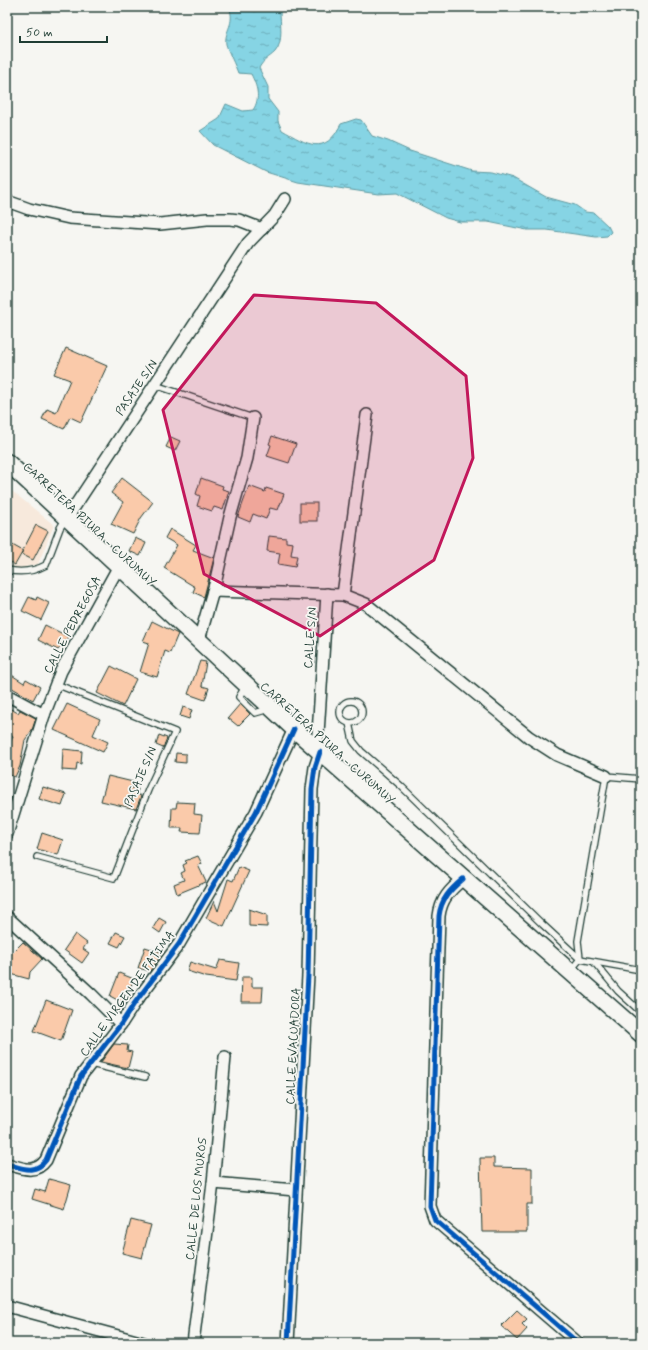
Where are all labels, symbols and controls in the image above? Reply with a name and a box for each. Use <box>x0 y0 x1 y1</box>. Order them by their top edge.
scale bar <box>20 18 107 44</box>
text: 50 m <box>26 25 53 41</box>
street label: PASAJE S/N <box>112 357 162 419</box>
street label: CARRETERA PIURA - CURUMUY <box>19 459 159 591</box>
street label: CALLE PEDREGOSA <box>40 573 106 677</box>
street label: CALLE S/N <box>301 607 321 669</box>
street label: CARRETERA PIURA - CURUMUY <box>256 679 398 809</box>
street label: PASAJE S/N <box>121 744 161 810</box>
street label: CALLE VIRGEN DE FATIMA <box>77 928 179 1060</box>
street label: CALLE EVACUADORA <box>283 987 305 1105</box>
street label: CALLE DE LOS MUROS <box>183 1137 211 1261</box>

